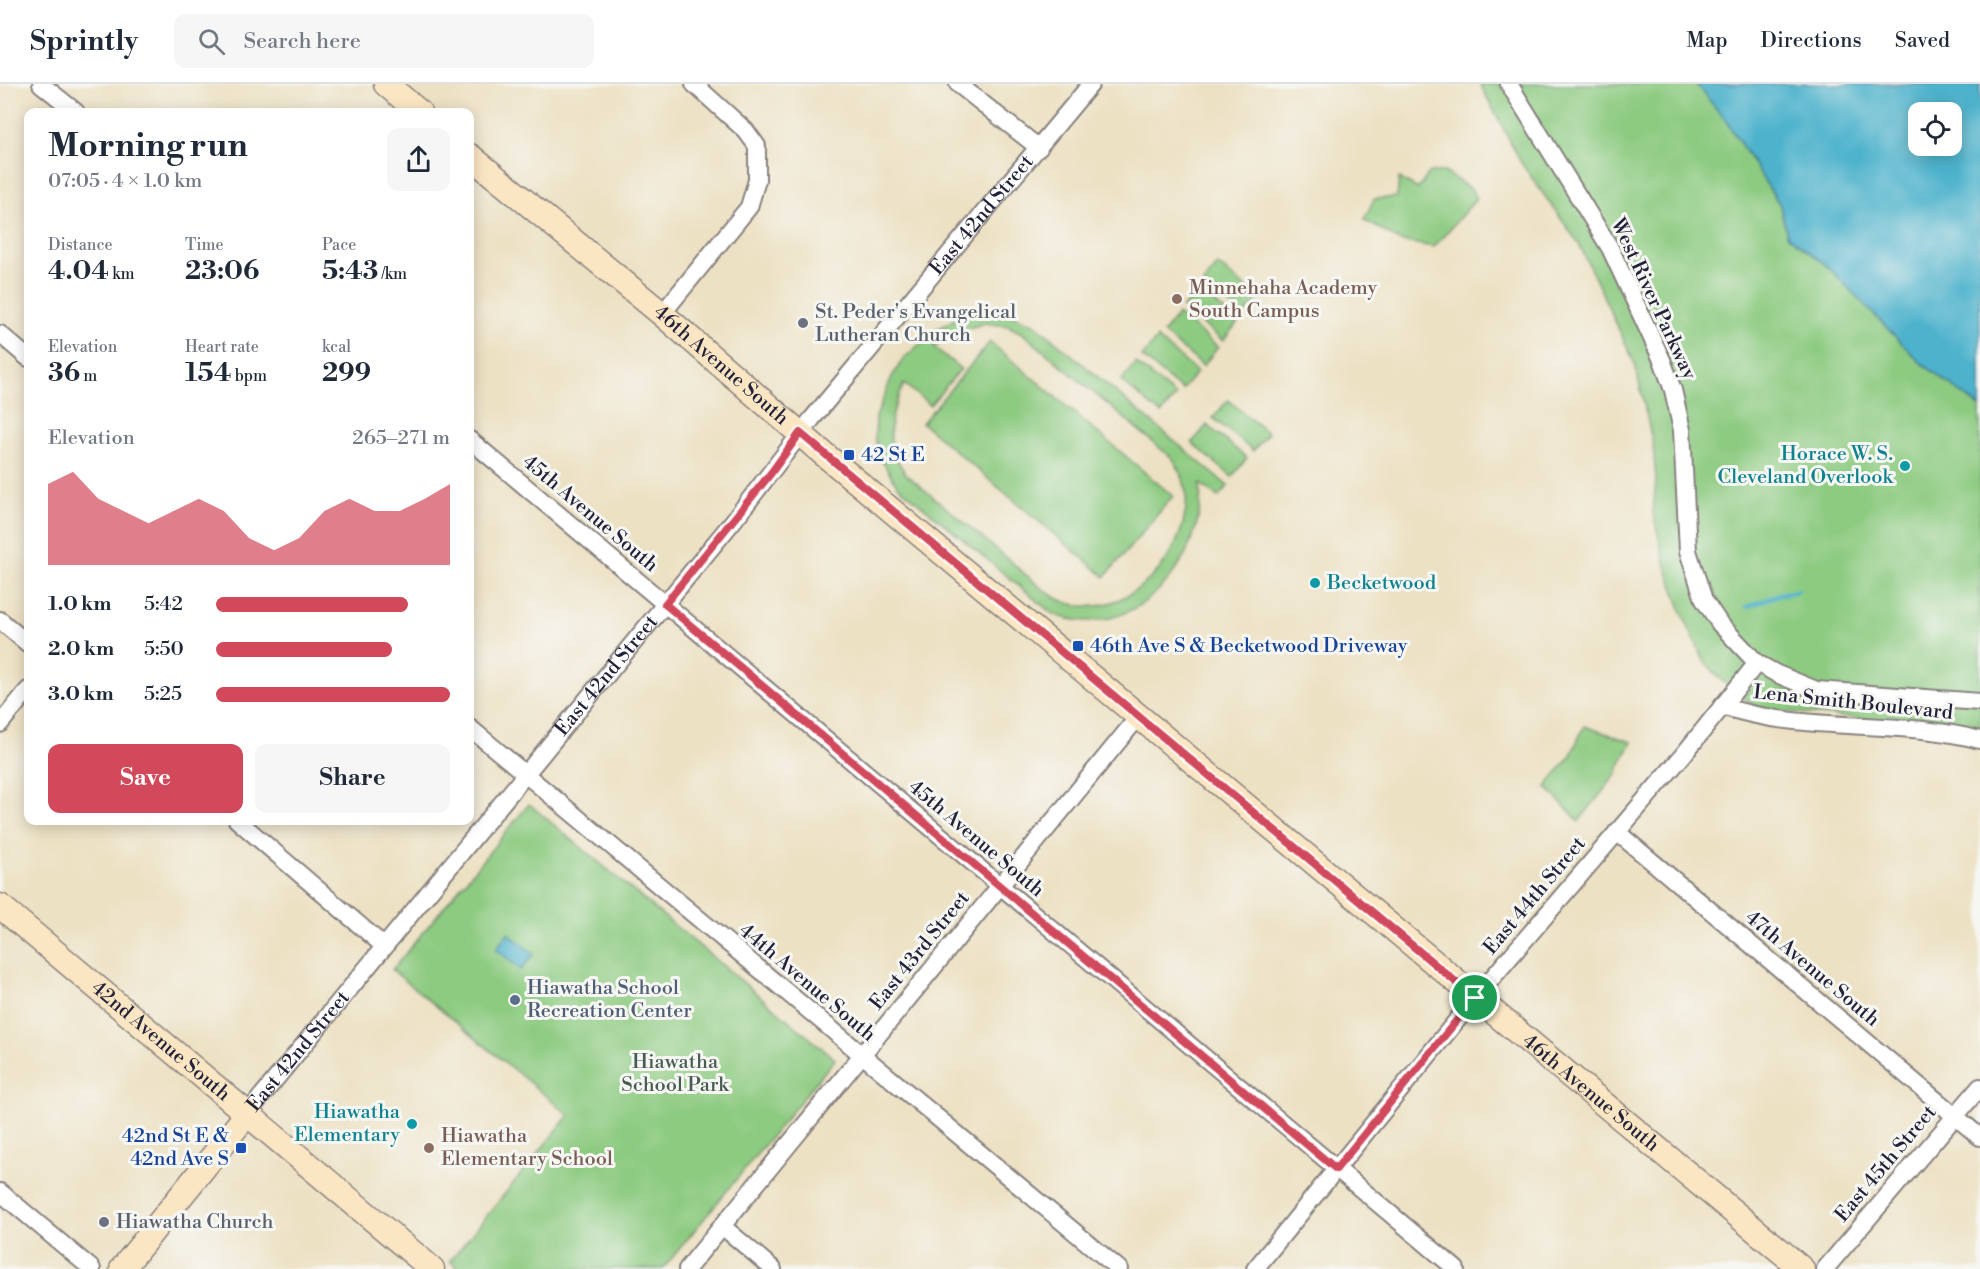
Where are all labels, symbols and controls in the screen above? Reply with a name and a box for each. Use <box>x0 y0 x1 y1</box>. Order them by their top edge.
search box <box>174 14 594 68</box>
text: Sprintly <box>30 24 138 59</box>
icon: search <box>195 25 228 58</box>
text: Search here <box>243 28 361 55</box>
text: Map <box>1686 28 1728 54</box>
text: Directions <box>1761 28 1862 54</box>
text: Saved <box>1895 28 1950 54</box>
map controls <box>1908 102 1962 156</box>
button: locate <box>1908 102 1962 156</box>
text: Morning run <box>48 126 248 167</box>
button: share <box>387 128 450 191</box>
street label: East 42nd Street <box>924 150 1039 280</box>
text: 07:05 · 4 × 1.0 km <box>48 169 202 194</box>
street label: West River Parkway <box>1604 213 1701 384</box>
text: Distance <box>48 235 113 255</box>
text: Time <box>185 235 224 255</box>
text: Pace <box>322 235 356 255</box>
text: 4.04 <box>48 255 109 287</box>
text: 23:06 <box>185 255 259 287</box>
text: 5:43 <box>322 255 378 287</box>
text: km <box>109 264 135 284</box>
text: /km <box>378 264 407 284</box>
place label: Minnehaha Academy South Campus <box>1189 276 1378 324</box>
marker: Minnehaha Academy South Campus <box>1170 292 1184 306</box>
street label: 46th Avenue South <box>649 300 794 431</box>
place label: St. Peder's Evangelical Lutheran Church <box>815 300 1016 348</box>
marker: St. Peder's Evangelical Lutheran Church <box>796 316 810 330</box>
text: Elevation <box>48 337 117 357</box>
text: Heart rate <box>185 337 259 357</box>
text: kcal <box>322 337 351 357</box>
text: 36 <box>48 357 80 389</box>
text: 154 <box>185 357 231 389</box>
text: 299 <box>322 357 371 389</box>
text: m <box>80 366 97 386</box>
text: bpm <box>231 366 267 386</box>
text: Elevation <box>48 426 135 451</box>
text: 265–271 m <box>352 426 450 451</box>
place label: Horace W. S. Cleveland Overlook <box>1718 442 1895 490</box>
place label: 42 St E <box>861 443 925 468</box>
marker: 42 St E <box>842 448 856 462</box>
street label: 45th Avenue South <box>517 450 663 578</box>
marker: Horace W. S. Cleveland Overlook <box>1898 459 1912 473</box>
place label: Becketwood <box>1326 571 1437 596</box>
marker: Becketwood <box>1308 576 1322 590</box>
text: 1.0 km <box>48 592 112 617</box>
text: 5:42 <box>144 592 183 617</box>
street label: East 42nd Street <box>550 610 663 741</box>
place label: 46th Ave S & Becketwood Driveway <box>1090 634 1408 659</box>
text: 2.0 km <box>48 637 114 662</box>
text: 5:50 <box>144 637 184 662</box>
marker: 46th Ave S & Becketwood Driveway <box>1071 639 1085 653</box>
street label: Lena Smith Boulevard <box>1752 680 1955 726</box>
text: 3.0 km <box>48 682 114 707</box>
text: 5:25 <box>144 682 182 707</box>
button: Save <box>48 744 243 813</box>
button: Share <box>255 744 450 813</box>
street label: 45th Avenue South <box>903 775 1049 903</box>
street label: East 44th Street <box>1479 832 1591 960</box>
street label: East 43rd Street <box>865 887 975 1015</box>
street label: 47th Avenue South <box>1740 905 1884 1033</box>
street label: 44th Avenue South <box>733 918 881 1048</box>
pin <box>1449 972 1500 1023</box>
street label: 42nd Avenue South <box>86 975 236 1107</box>
place label: Hiawatha School Recreation Center <box>527 976 692 1024</box>
icon: arrive <box>1458 981 1491 1014</box>
street label: East 42nd Street <box>241 986 355 1117</box>
marker: Hiawatha School Recreation Center <box>508 993 522 1007</box>
street label: 46th Avenue South <box>1517 1029 1665 1157</box>
park label: Hiawatha School Park <box>621 1050 730 1098</box>
place label: Hiawatha Elementary <box>294 1100 401 1148</box>
street label: East 45th Street <box>1830 1101 1942 1227</box>
marker: Hiawatha Elementary <box>405 1117 419 1131</box>
place label: 42nd St E & 42nd Ave S <box>122 1124 229 1172</box>
place label: Hiawatha Elementary School <box>441 1124 613 1172</box>
marker: 42nd St E & 42nd Ave S <box>234 1141 248 1155</box>
marker: Hiawatha Elementary School <box>422 1141 436 1155</box>
place label: Hiawatha Church <box>116 1210 274 1235</box>
marker: Hiawatha Church <box>97 1215 111 1229</box>

